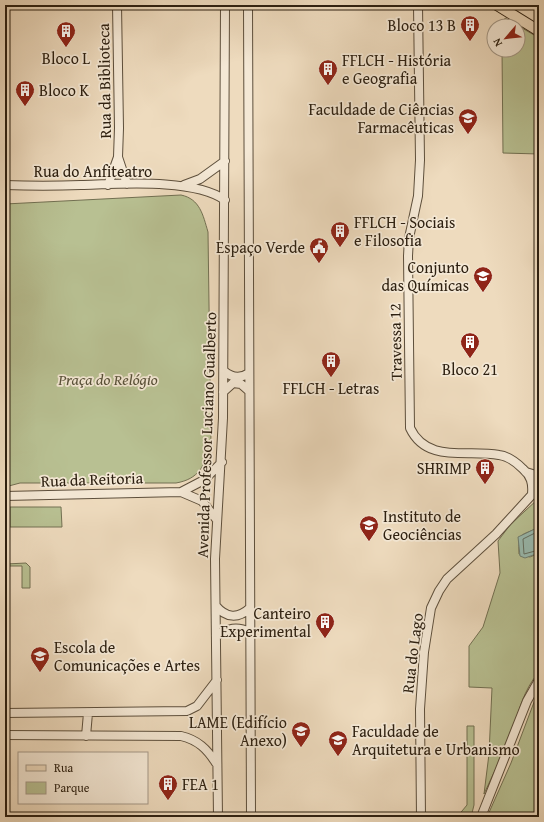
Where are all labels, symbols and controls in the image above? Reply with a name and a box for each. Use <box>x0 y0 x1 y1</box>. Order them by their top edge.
place label: Bloco 13 B <box>387 13 456 37</box>
building icon: Bloco 13 B <box>459 14 481 42</box>
north arrow <box>486 18 526 58</box>
building icon: Bloco L <box>55 20 77 48</box>
street label: Rua da Biblioteca <box>91 23 117 139</box>
text: N <box>488 35 506 50</box>
place label: Bloco L <box>42 46 90 70</box>
place label: FFLCH - História e Geografia <box>342 48 452 90</box>
building icon: FFLCH - História e Geografia <box>317 58 339 86</box>
place label: Bloco K <box>39 78 90 102</box>
building icon: Bloco K <box>14 79 36 107</box>
place label: Faculdade de Ciências Farmacêuticas <box>309 97 454 139</box>
school or university icon: Faculdade de Ciências Farmacêuticas <box>457 107 479 135</box>
street label: Rua do Anfiteatro <box>34 159 152 183</box>
place label: FFLCH - Sociais e Filosofia <box>354 210 455 252</box>
building icon: FFLCH - Sociais e Filosofia <box>329 220 351 248</box>
place label: Espaço Verde <box>216 235 305 259</box>
public building icon: Espaço Verde <box>308 236 330 264</box>
place label: Conjunto das Químicas <box>382 255 469 297</box>
school or university icon: Conjunto das Químicas <box>472 265 494 293</box>
street label: Travessa 12 <box>382 303 408 381</box>
street label: Avenida Professor Luciano Gualberto <box>190 311 222 559</box>
building icon: Bloco 21 <box>459 331 481 359</box>
building icon: FFLCH - Letras <box>320 350 342 378</box>
place label: Bloco 21 <box>442 357 498 381</box>
park label: Praça do Relógio <box>57 367 158 391</box>
place label: FFLCH - Letras <box>283 376 379 400</box>
place label: SHRIMP <box>417 456 471 480</box>
building icon: SHRIMP <box>474 457 496 485</box>
street label: Rua da Reitoria <box>40 465 144 493</box>
place label: Instituto de Geociências <box>383 504 462 546</box>
school or university icon: Instituto de Geociências <box>358 514 380 542</box>
place label: Canteiro Experimental <box>220 601 312 643</box>
building icon: Canteiro Experimental <box>314 611 336 639</box>
street label: Rua do Lago <box>395 612 429 694</box>
place label: Escola de Comunicações e Artes <box>54 635 200 677</box>
school or university icon: Escola de Comunicações e Artes <box>29 645 51 673</box>
place label: LAME (Edifício Anexo) <box>189 710 287 752</box>
place label: Faculdade de Arquitetura e Urbanismo <box>352 719 520 761</box>
school or university icon: LAME (Edifício Anexo) <box>290 720 312 748</box>
school or university icon: Faculdade de Arquitetura e Urbanismo <box>327 729 349 757</box>
legend <box>18 752 148 804</box>
text: Rua <box>54 759 73 776</box>
place label: FEA 1 <box>182 772 219 796</box>
building icon: FEA 1 <box>157 773 179 801</box>
text: Parque <box>54 779 90 796</box>

